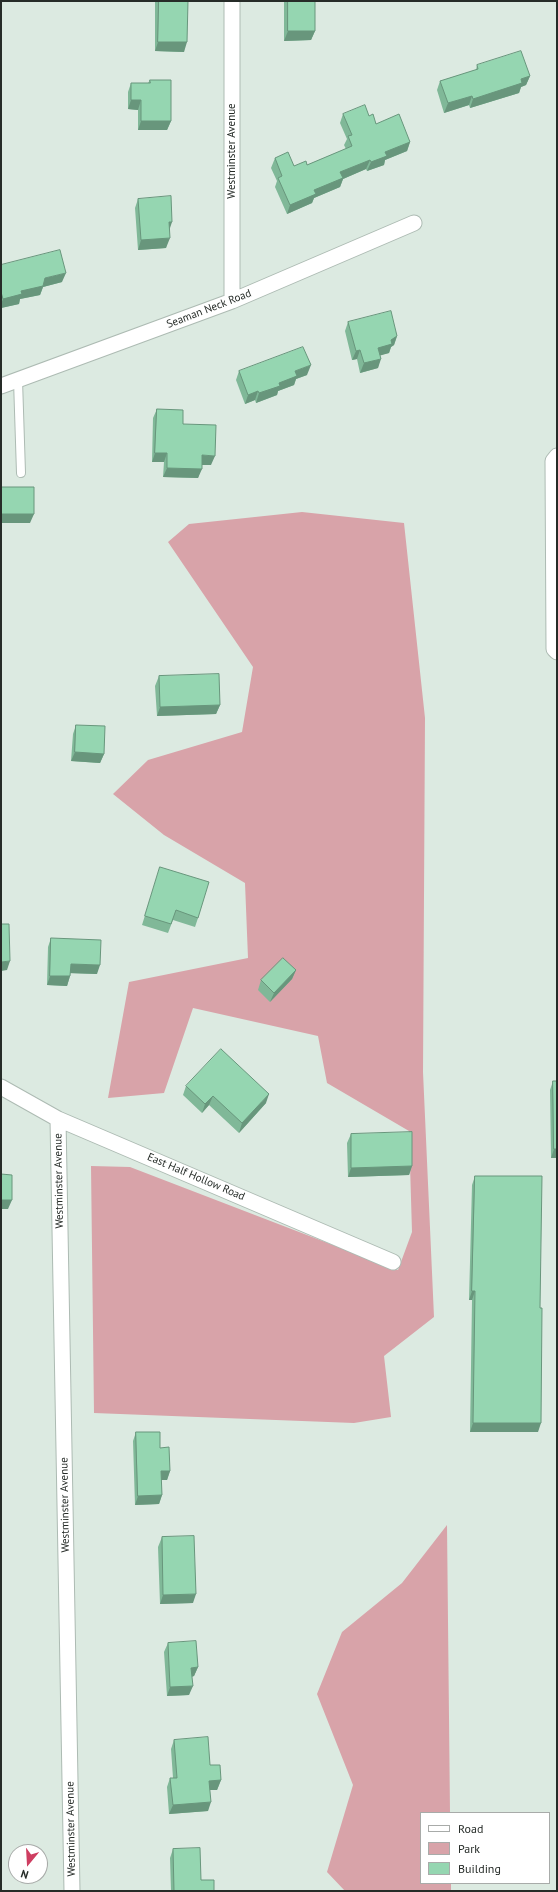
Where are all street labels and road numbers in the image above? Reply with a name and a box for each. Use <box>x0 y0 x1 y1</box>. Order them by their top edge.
street label: Westminster Avenue <box>225 103 239 199</box>
street label: Seaman Neck Road <box>165 287 253 331</box>
street label: Westminster Avenue <box>52 1133 66 1229</box>
street label: East Half Hollow Road <box>145 1150 247 1204</box>
street label: Westminster Avenue <box>58 1457 72 1553</box>
street label: Westminster Avenue <box>64 1781 78 1877</box>

